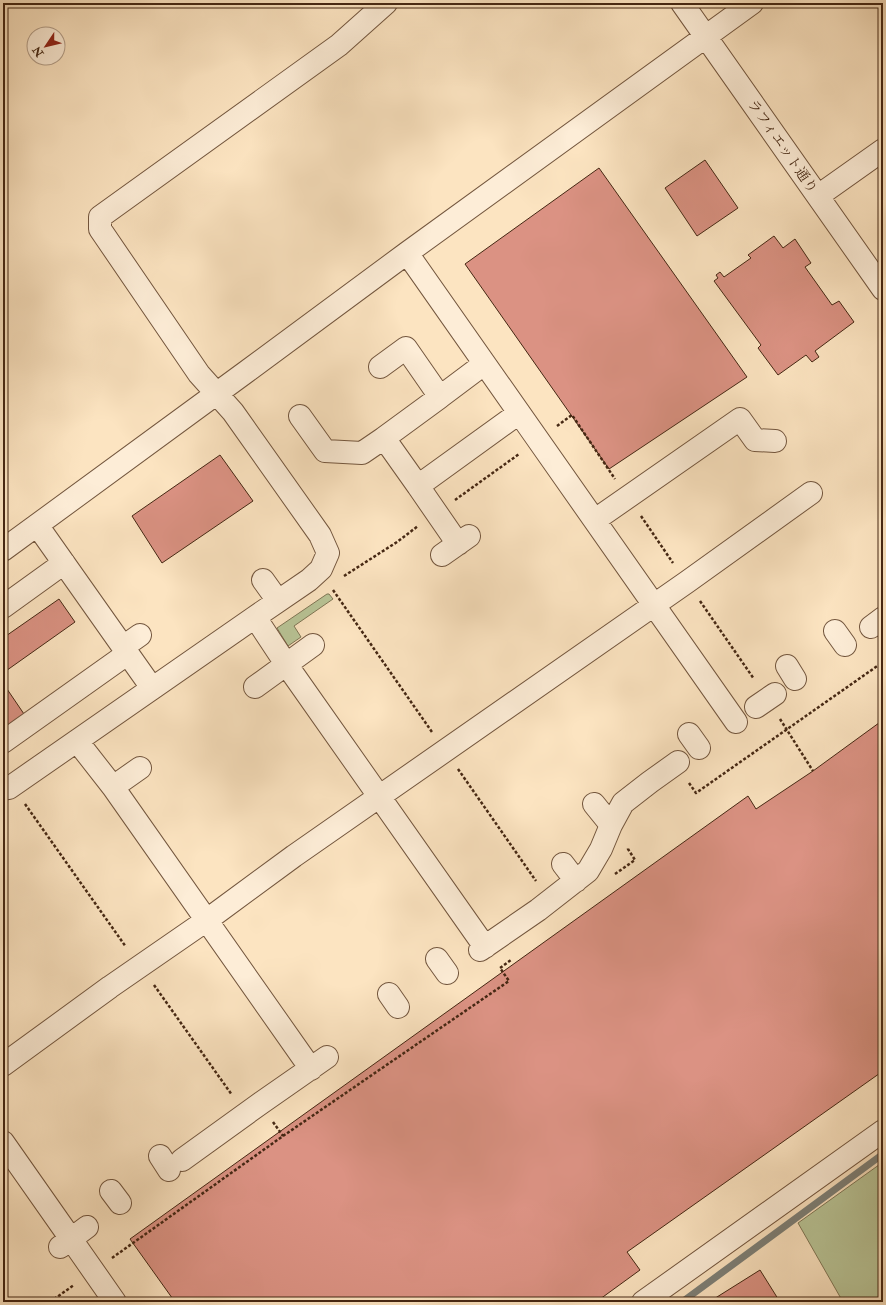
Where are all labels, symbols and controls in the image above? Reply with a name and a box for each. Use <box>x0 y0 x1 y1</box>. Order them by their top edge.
north arrow <box>26 26 66 66</box>
text: N <box>29 43 47 60</box>
street label: ラフィエット通り <box>744 96 821 196</box>

